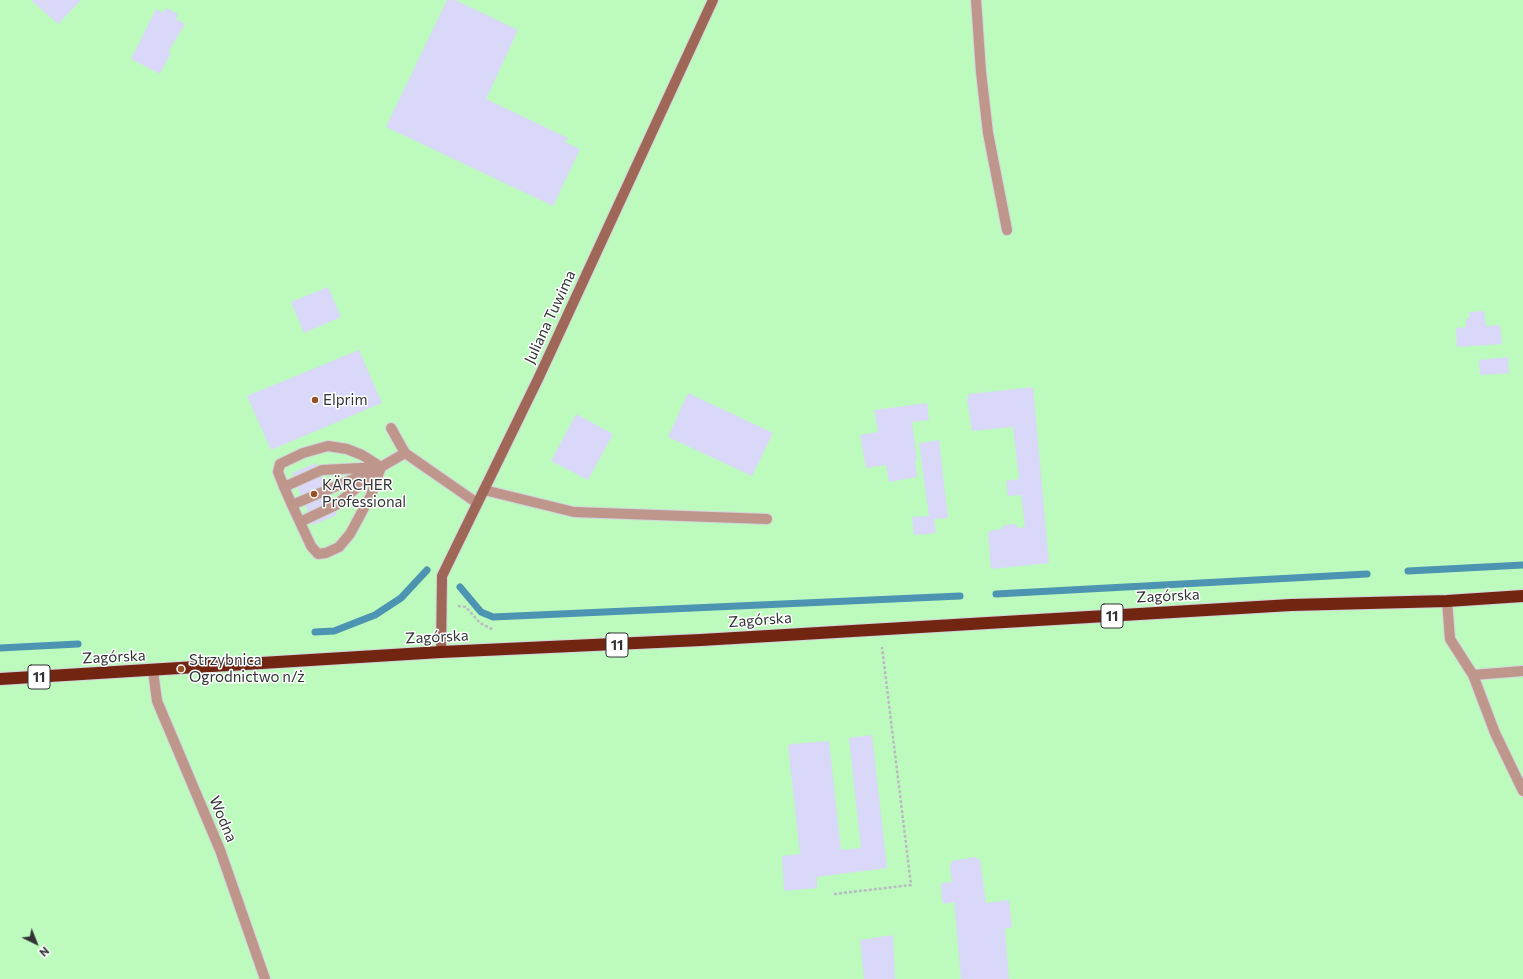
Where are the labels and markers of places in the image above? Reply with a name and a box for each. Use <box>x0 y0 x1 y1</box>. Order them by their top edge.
place label: Elprim <box>323 391 368 409</box>
marker: Elprim <box>310 395 320 405</box>
place label: KÄRCHER Professional <box>322 476 406 511</box>
marker: KÄRCHER Professional <box>309 489 319 499</box>
place label: Strzybnica Ogrodnictwo n/ż <box>189 651 305 686</box>
marker: Strzybnica Ogrodnictwo n/ż <box>176 664 186 674</box>

